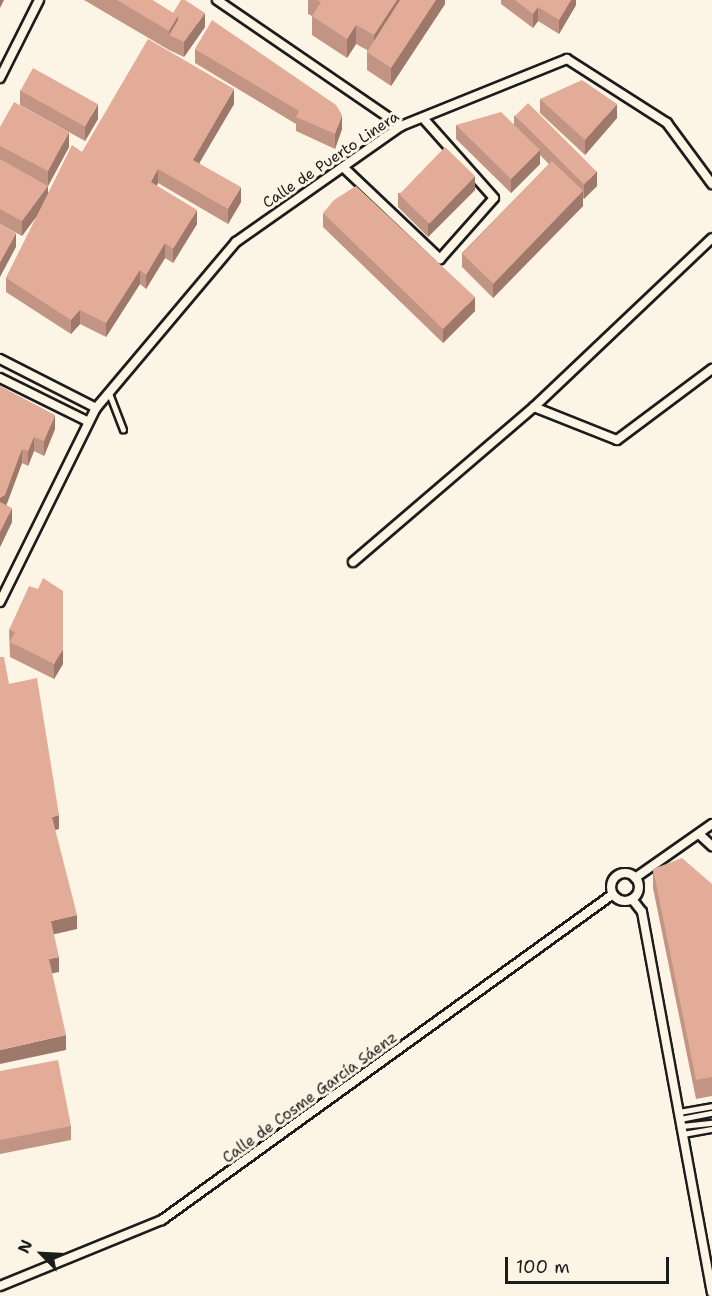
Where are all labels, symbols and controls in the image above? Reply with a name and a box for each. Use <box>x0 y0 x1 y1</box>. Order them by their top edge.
street label: Calle de Puerto Linera <box>259 108 403 212</box>
street label: Calle de Cosme García Sáenz <box>219 1029 401 1167</box>
north arrow <box>12 1224 72 1284</box>
text: N <box>13 1236 37 1257</box>
scale bar <box>508 1245 672 1283</box>
text: 100 m <box>516 1255 570 1279</box>

